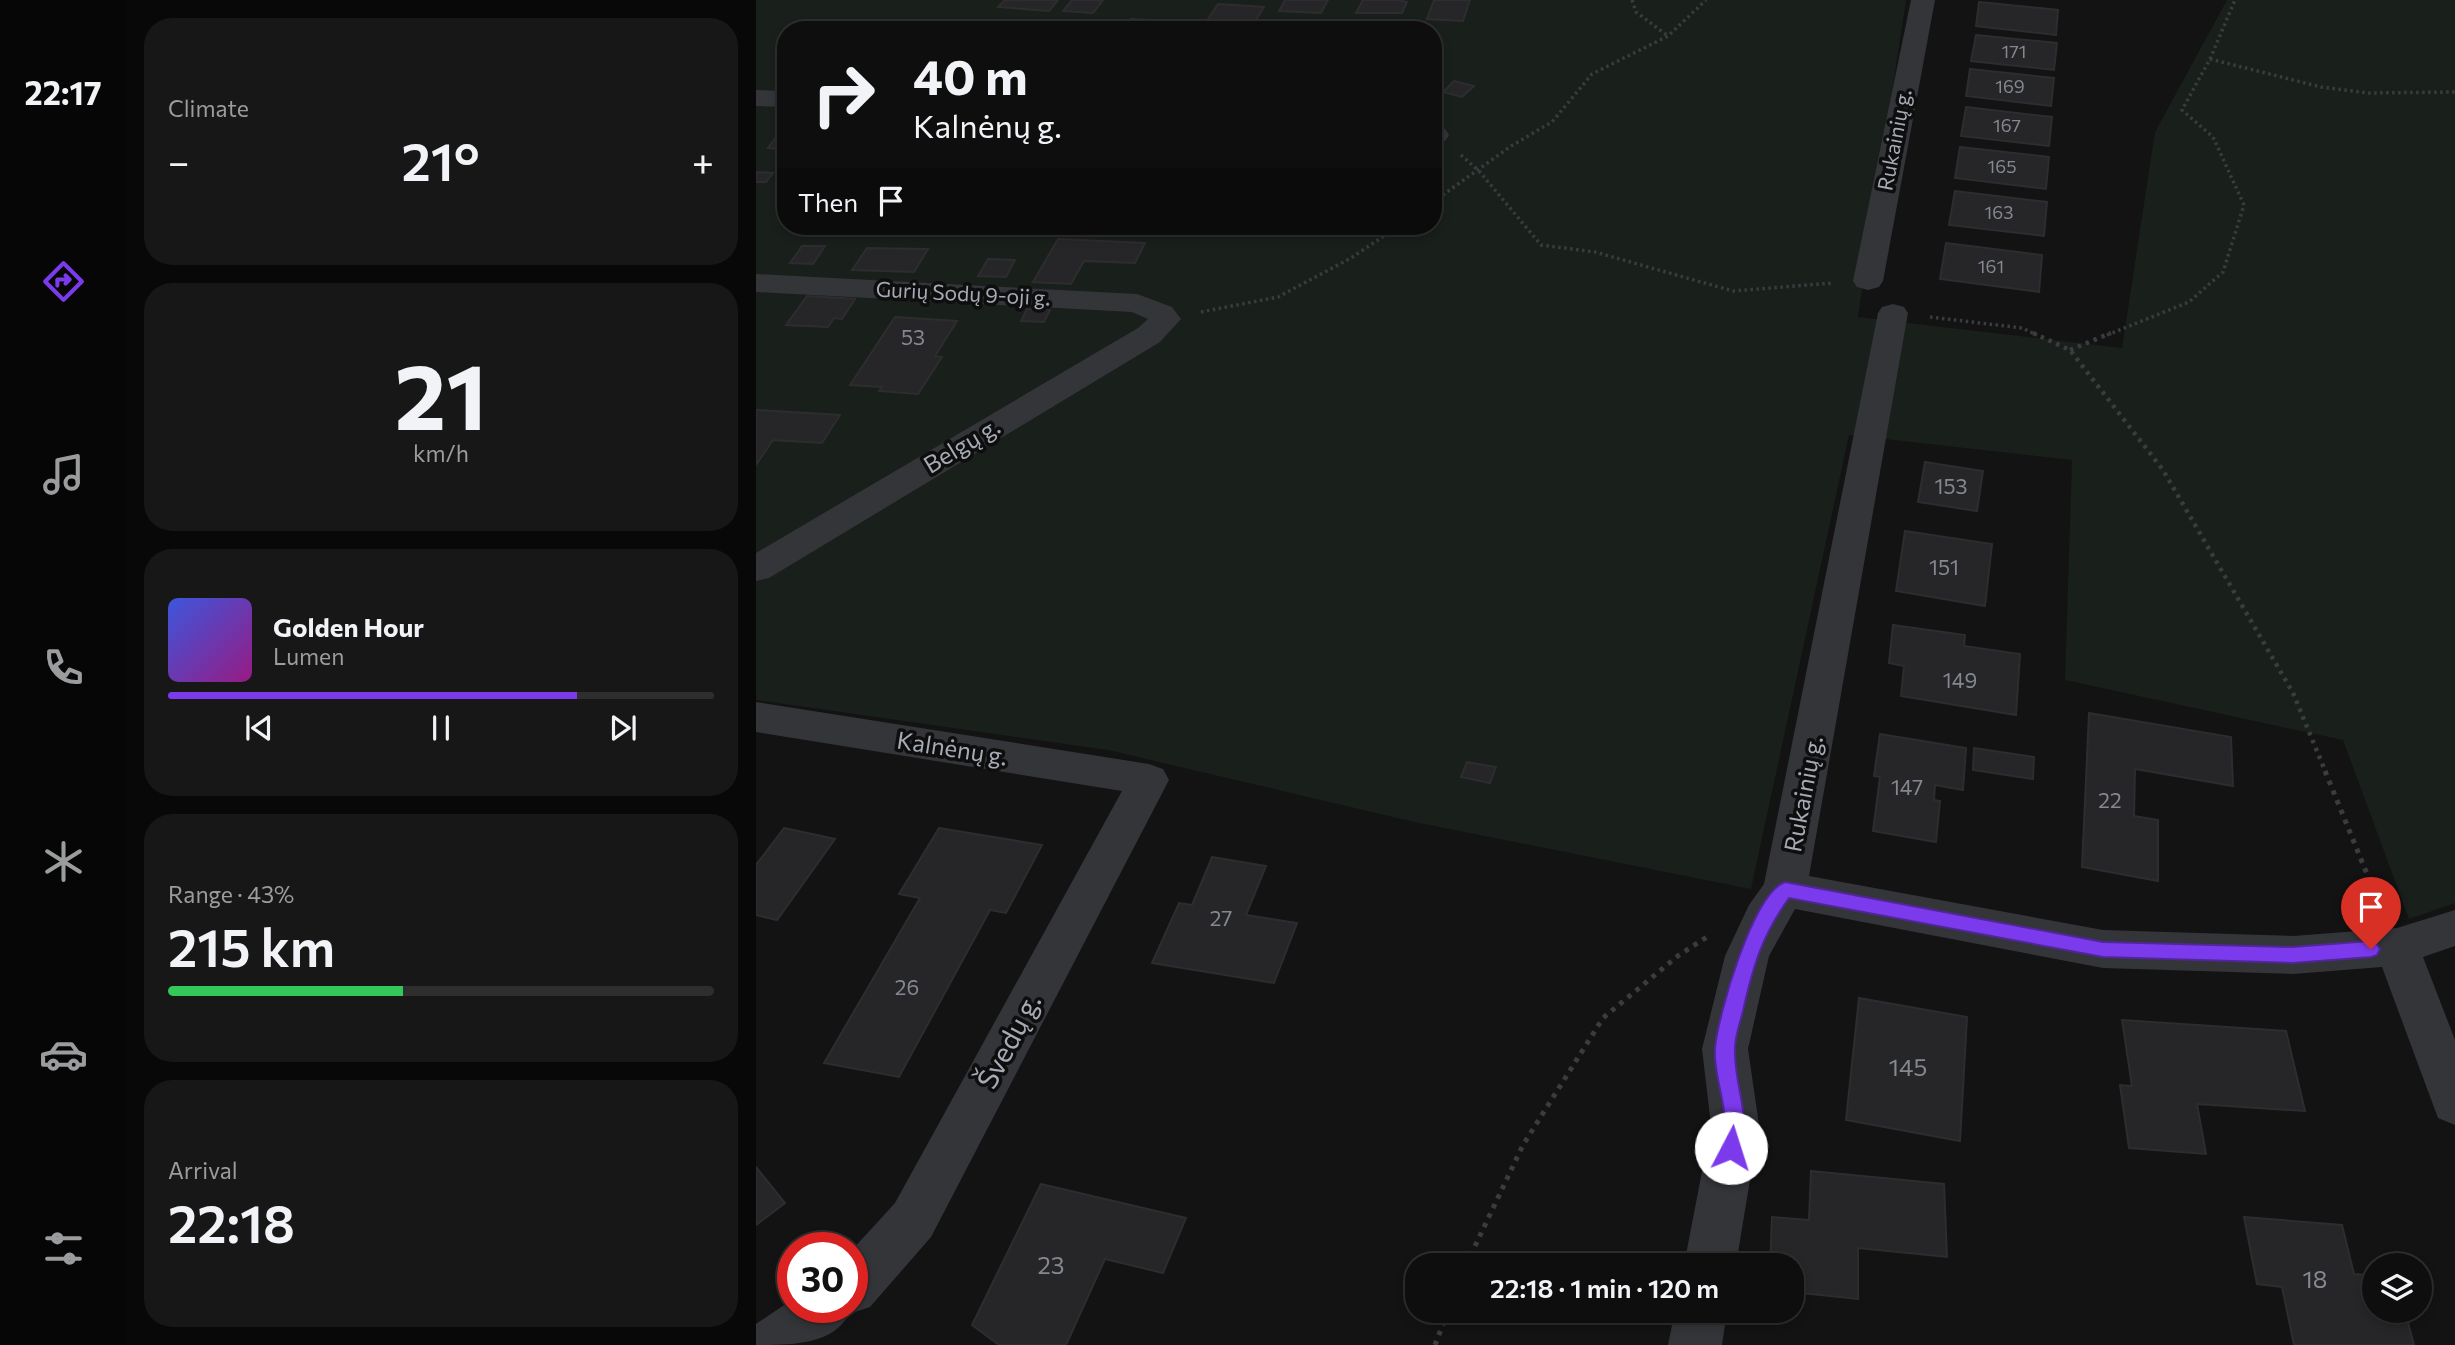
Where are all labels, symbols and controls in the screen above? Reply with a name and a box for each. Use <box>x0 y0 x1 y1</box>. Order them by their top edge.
house number: 171 <box>2002 40 2026 62</box>
text: 40 m <box>913 45 1028 105</box>
icon: right <box>798 49 889 140</box>
text: 22:17 <box>25 72 101 112</box>
house number: 169 <box>1995 75 2025 97</box>
street label: Rukainių g. <box>1871 87 1916 193</box>
text: Climate <box>168 94 249 122</box>
text: Kalnėnų g. <box>913 105 1062 145</box>
house number: 167 <box>1993 114 2021 136</box>
text: 21° <box>401 128 480 192</box>
text: − <box>168 137 190 184</box>
text: + <box>692 137 714 184</box>
house number: 165 <box>1988 155 2016 177</box>
icon: arrive <box>872 182 910 220</box>
text: Then <box>798 186 858 217</box>
house number: 163 <box>1985 201 2013 223</box>
house number: 161 <box>1978 255 2004 277</box>
icon: directions <box>39 257 88 306</box>
street label: Gurių Sodų 9-oji g. <box>875 275 1051 310</box>
house number: 53 <box>901 324 925 349</box>
text: 21 <box>395 337 487 449</box>
street label: Belgų g. <box>918 411 1005 479</box>
text: km/h <box>413 439 469 467</box>
icon: music <box>39 450 88 499</box>
house number: 153 <box>1934 473 1968 498</box>
house number: 151 <box>1929 554 1959 579</box>
text: Golden Hour <box>273 611 424 642</box>
text: Lumen <box>273 642 344 670</box>
icon: phone <box>39 643 88 692</box>
house number: 149 <box>1943 667 1977 692</box>
icon: previous <box>240 709 278 747</box>
icon: pause <box>422 709 460 747</box>
icon: next <box>604 709 642 747</box>
street label: Kalnėnų g. <box>895 724 1010 771</box>
street label: Rukainių g. <box>1777 733 1828 854</box>
house number: 147 <box>1891 774 1923 799</box>
house number: 22 <box>2098 787 2122 812</box>
icon: climate <box>39 837 88 886</box>
pin <box>2341 877 2401 949</box>
text: Range · 43% <box>168 880 294 908</box>
icon: arrive <box>2352 888 2390 926</box>
house number: 27 <box>1210 905 1232 930</box>
text: 215 km <box>168 914 335 978</box>
house number: 26 <box>895 974 919 999</box>
street label: Švedų g. <box>969 987 1047 1094</box>
icon: car <box>39 1030 88 1079</box>
house number: 145 <box>1889 1052 1927 1081</box>
position arrow <box>1694 1111 1768 1185</box>
text: Arrival <box>168 1156 238 1184</box>
text: 22:18 <box>168 1190 295 1254</box>
icon: filters <box>39 1224 88 1273</box>
speed limit sign: 30 <box>777 1232 868 1323</box>
house number: 23 <box>1037 1250 1065 1279</box>
map controls <box>2362 1253 2432 1323</box>
button: layers <box>2362 1253 2432 1323</box>
house number: 18 <box>2303 1264 2327 1293</box>
text: 22:18 · 1 min · 120 m <box>1490 1272 1719 1303</box>

